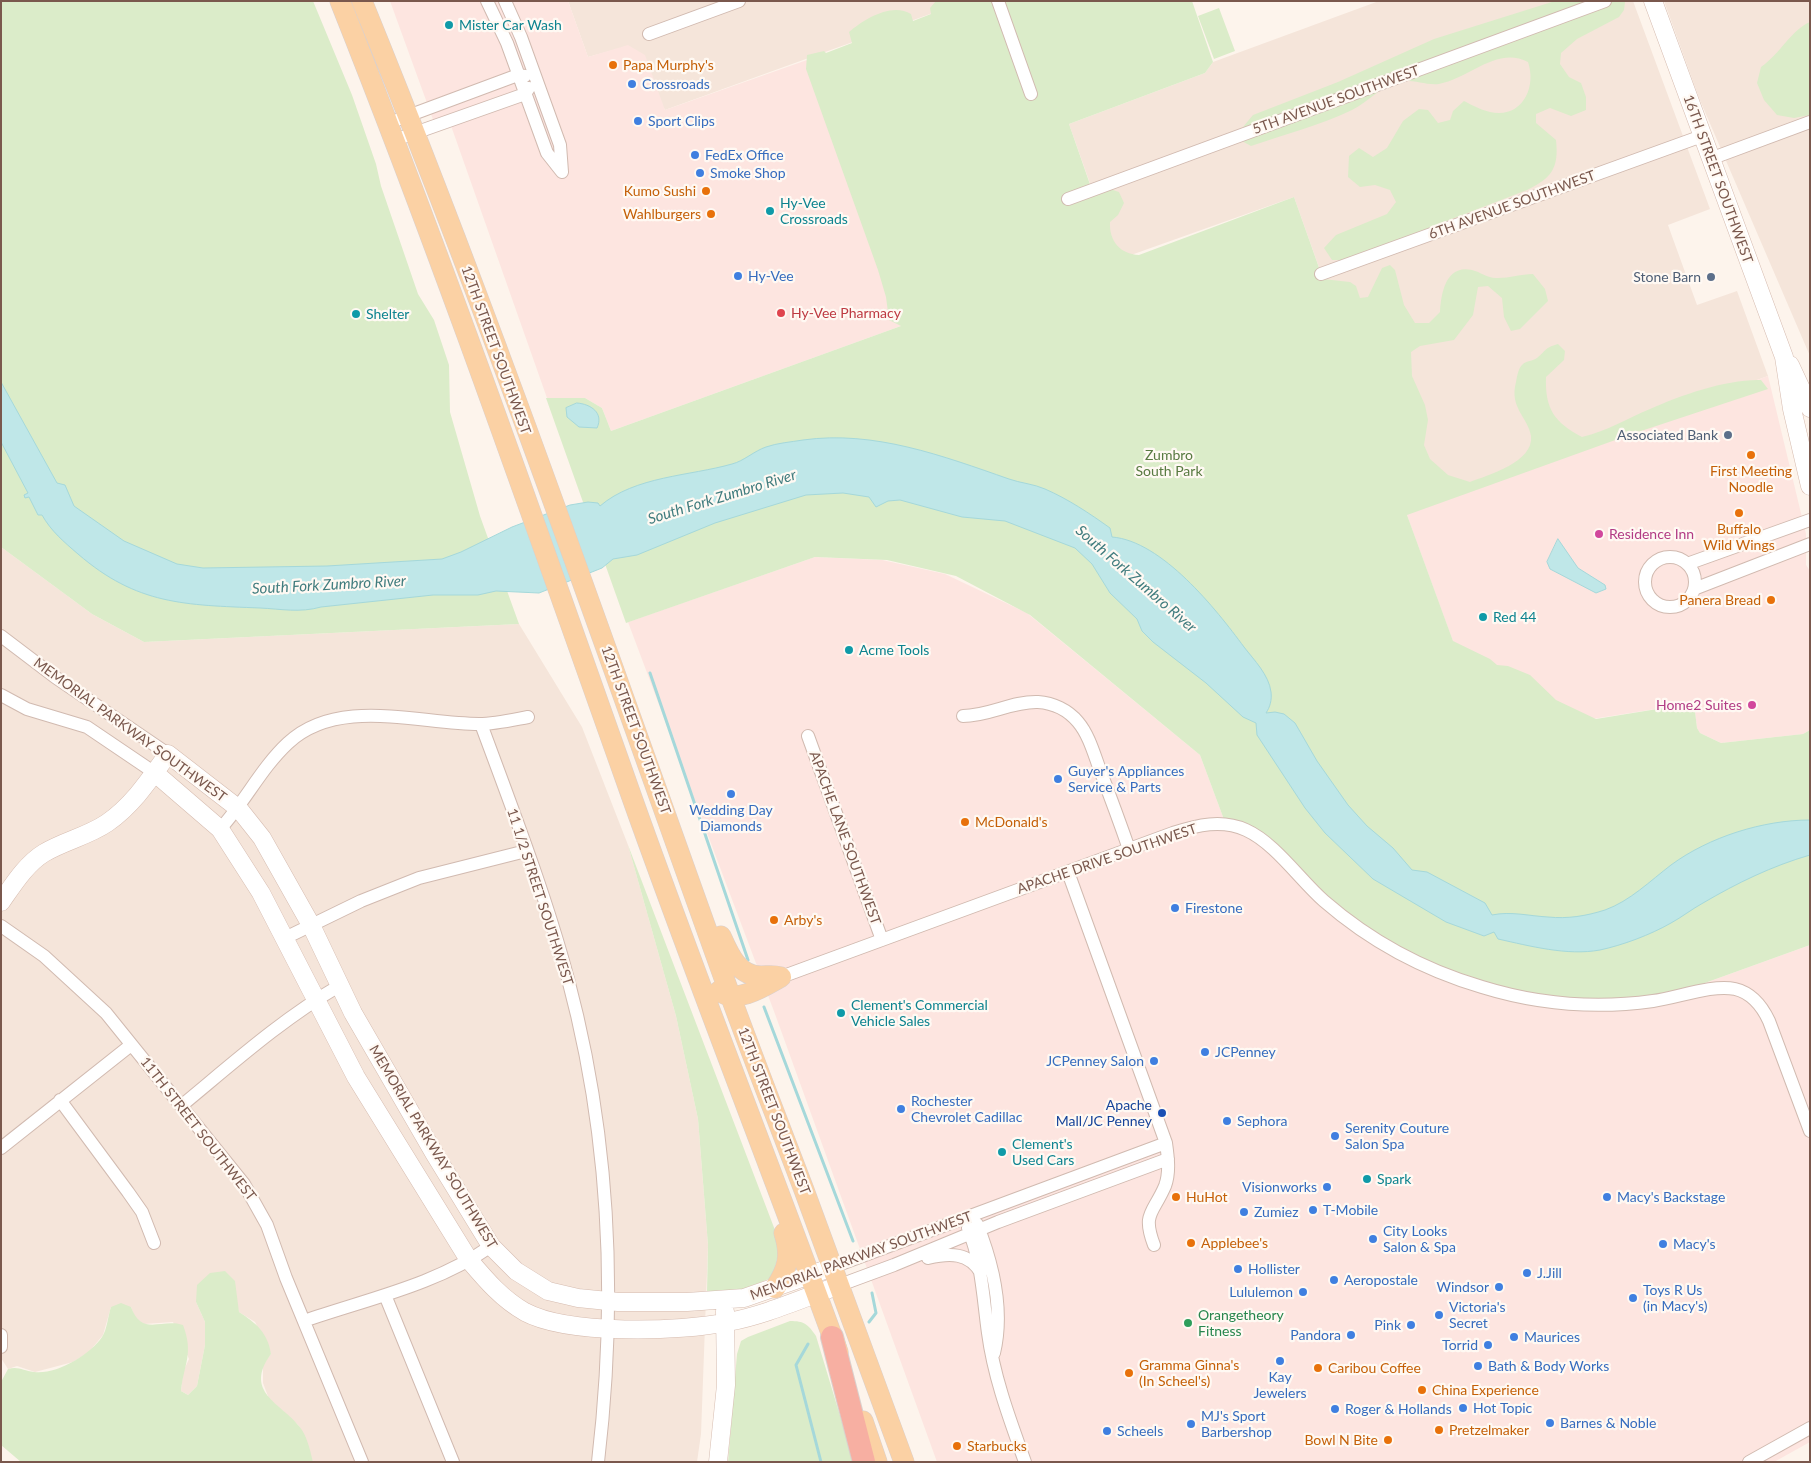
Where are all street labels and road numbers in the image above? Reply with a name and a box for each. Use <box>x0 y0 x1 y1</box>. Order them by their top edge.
street label: 5TH AVENUE SOUTHWEST <box>1250 62 1422 138</box>
street label: 16TH STREET SOUTHWEST <box>1680 93 1756 265</box>
street label: 6TH AVENUE SOUTHWEST <box>1426 167 1598 243</box>
street label: 12TH STREET SOUTHWEST <box>458 264 534 436</box>
street label: 12TH STREET SOUTHWEST <box>598 644 674 816</box>
street label: MEMORIAL PARKWAY SOUTHWEST <box>30 654 230 806</box>
street label: APACHE LANE SOUTHWEST <box>806 749 884 927</box>
street label: 11 1/2 STREET SOUTHWEST <box>503 806 577 988</box>
street label: APACHE DRIVE SOUTHWEST <box>1015 820 1199 898</box>
street label: 12TH STREET SOUTHWEST <box>734 1025 814 1197</box>
street label: MEMORIAL PARKWAY SOUTHWEST <box>365 1042 501 1252</box>
street label: 11TH STREET SOUTHWEST <box>137 1054 259 1204</box>
street label: MEMORIAL PARKWAY SOUTHWEST <box>748 1208 974 1304</box>

